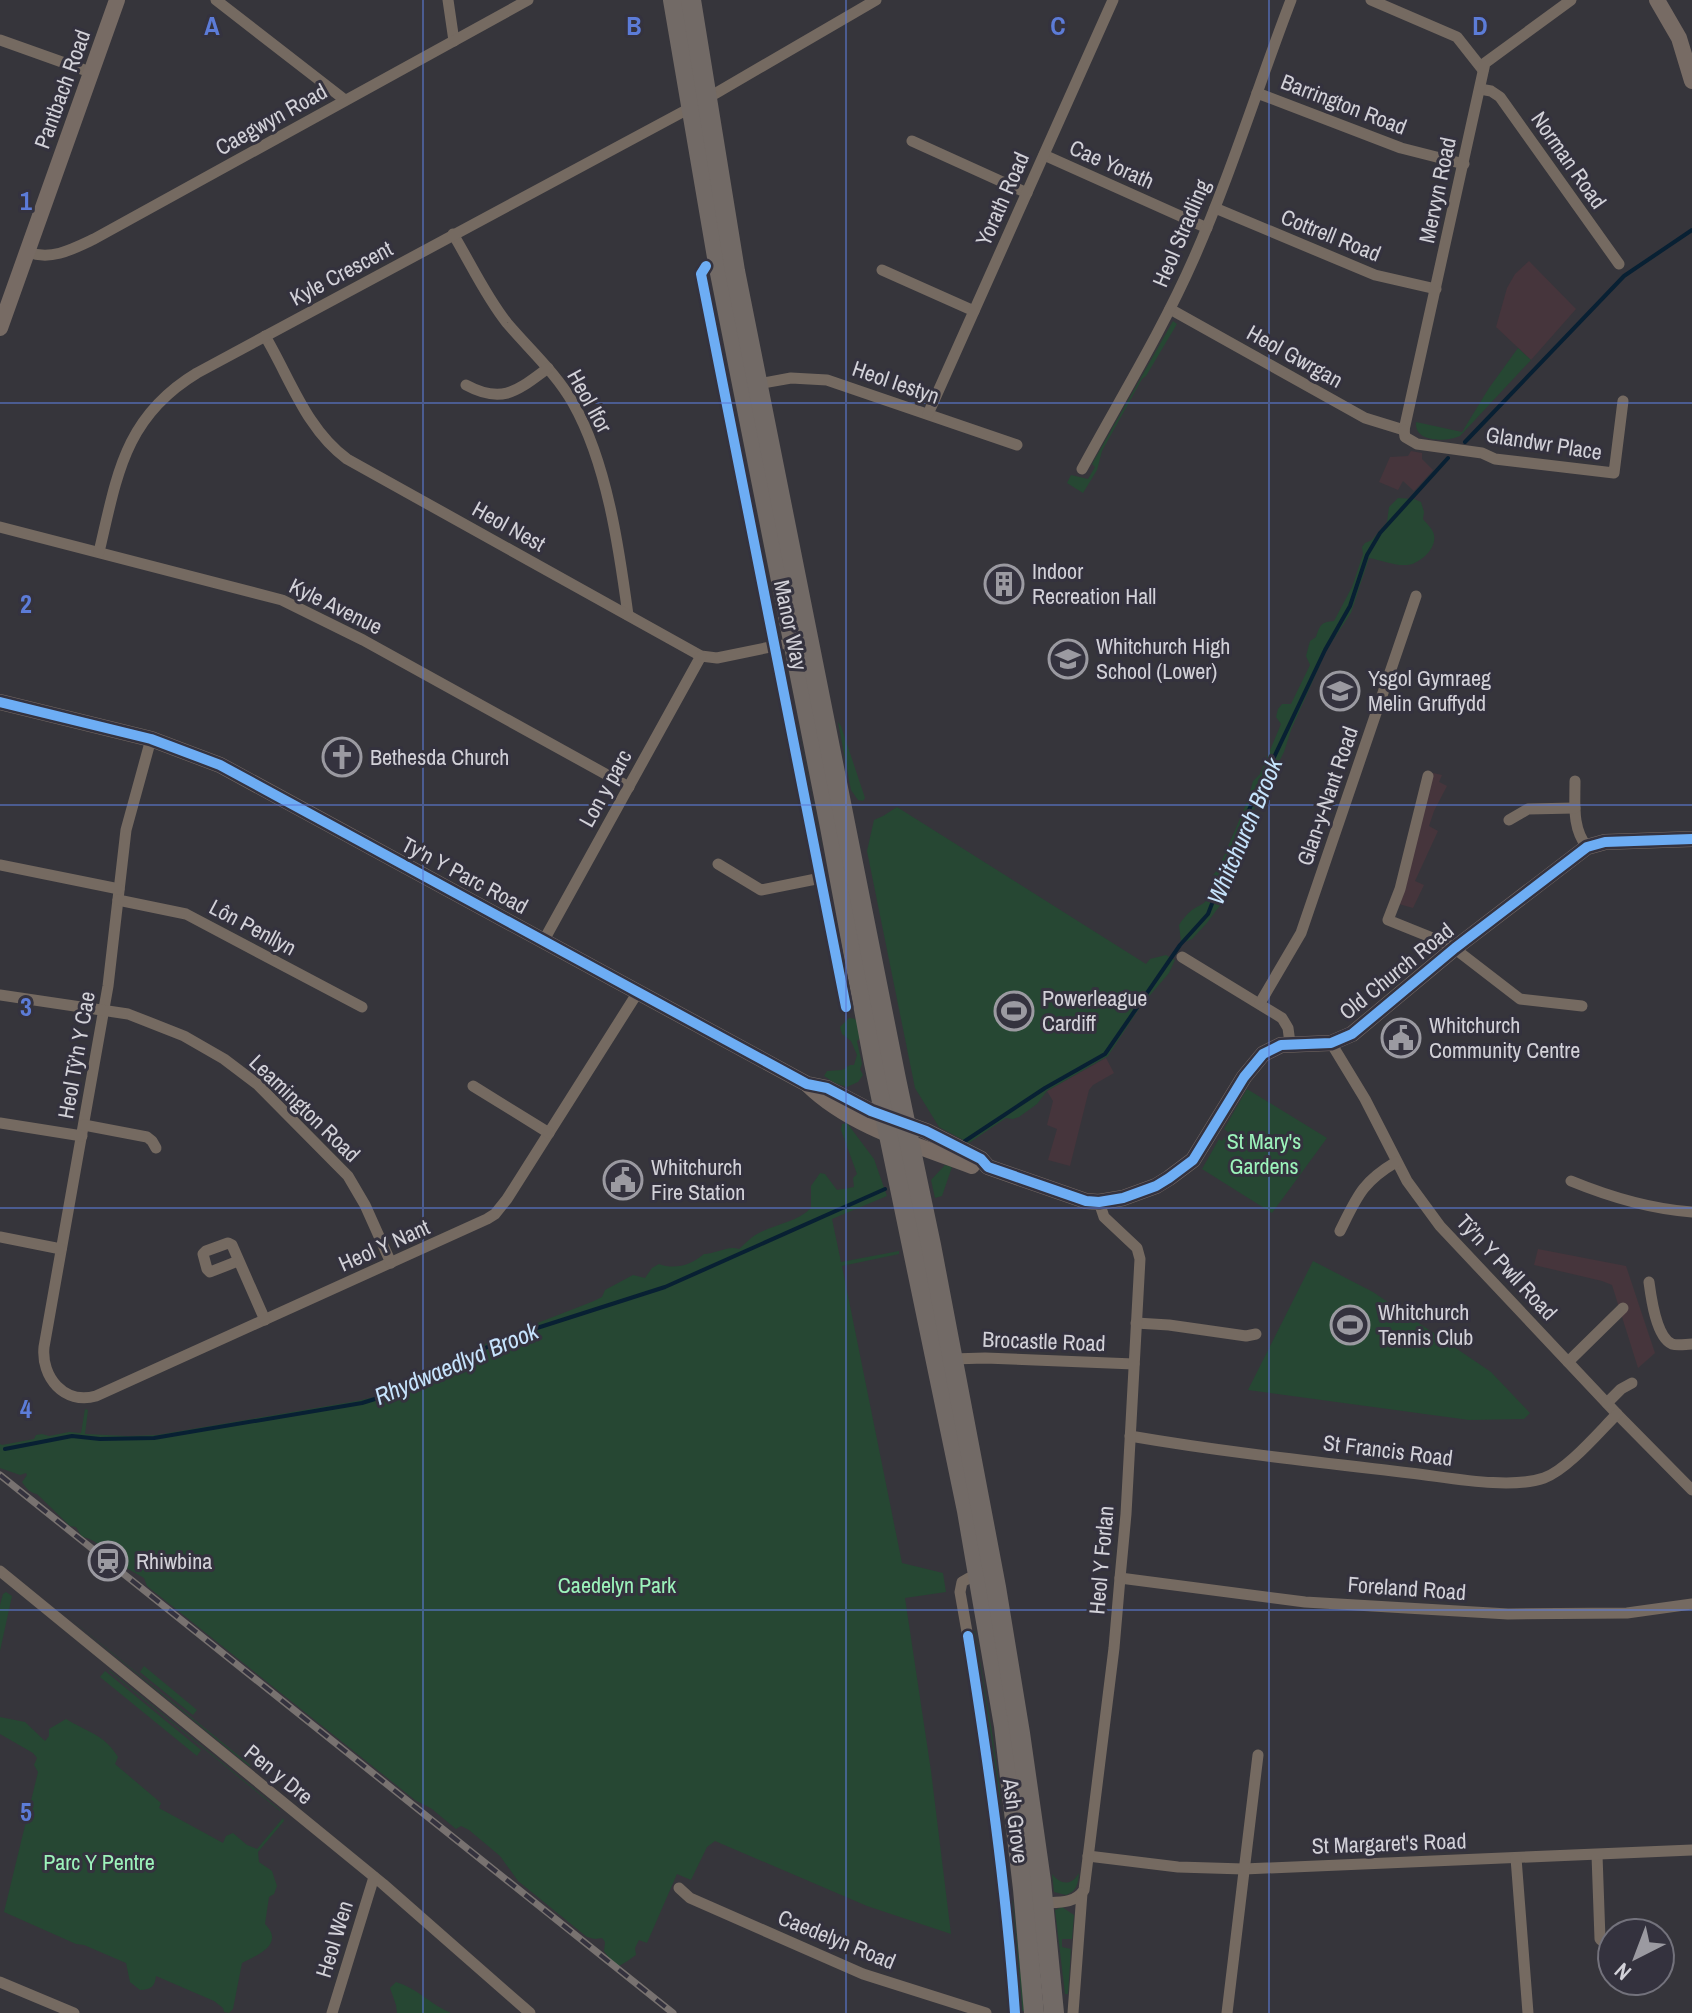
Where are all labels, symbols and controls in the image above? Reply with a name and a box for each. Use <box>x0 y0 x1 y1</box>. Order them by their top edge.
text: A <box>204 8 220 43</box>
text: B <box>626 8 642 43</box>
text: C <box>1050 8 1066 43</box>
text: D <box>1472 8 1488 43</box>
street label: Pantbach Road <box>27 25 97 153</box>
street label: Barrington Road <box>1277 66 1411 142</box>
street label: Caegwyn Road <box>210 76 332 162</box>
street label: Norman Road <box>1525 105 1613 215</box>
street label: Cae Yorath <box>1065 132 1159 196</box>
street label: Mervyn Road <box>1411 134 1463 246</box>
street label: Yorath Road <box>968 147 1036 251</box>
street label: Heol Stradling <box>1145 175 1217 291</box>
text: 1 <box>20 183 32 218</box>
street label: Cottrell Road <box>1277 201 1385 269</box>
street label: Kyle Crescent <box>284 233 398 313</box>
street label: Heol Gwrgan <box>1242 317 1348 395</box>
street label: Heol Iestyn <box>848 353 944 411</box>
street label: Heol Ifor <box>560 364 620 438</box>
street label: Glandwr Place <box>1484 419 1604 467</box>
street label: Heol Nest <box>467 494 551 558</box>
place label: Indoor Recreation Hall <box>1032 556 1156 611</box>
building icon: Indoor Recreation Hall <box>983 563 1025 605</box>
street label: Kyle Avenue <box>284 571 388 641</box>
street label: Manor Way <box>767 577 815 673</box>
text: 2 <box>20 586 32 621</box>
place label: Whitchurch High School (Lower) <box>1096 631 1230 686</box>
school or university icon: Whitchurch High School (Lower) <box>1047 638 1089 680</box>
place label: Ysgol Gymraeg Melin Gruffydd <box>1368 663 1491 718</box>
school or university icon: Ysgol Gymraeg Melin Gruffydd <box>1319 670 1361 712</box>
street label: Glan-y-Nant Road <box>1289 722 1365 870</box>
church icon: Bethesda Church <box>321 736 363 778</box>
place label: Bethesda Church <box>370 742 509 772</box>
street label: Lon y parc <box>571 744 639 832</box>
water label: Whitchurch Brook <box>1199 752 1290 909</box>
street label: Ty'n Y Parc Road <box>396 829 534 921</box>
street label: Lôn Penllyn <box>204 892 302 962</box>
street label: Old Church Road <box>1332 915 1460 1027</box>
place label: Powerleague Cardiff <box>1042 983 1147 1038</box>
text: 3 <box>20 989 32 1024</box>
street label: Heol Tŷ'n Y Cae <box>50 989 102 1121</box>
sports icon: Powerleague Cardiff <box>993 990 1035 1032</box>
place label: Whitchurch Community Centre <box>1429 1010 1580 1065</box>
public building icon: Whitchurch Community Centre <box>1380 1017 1422 1059</box>
street label: Leamington Road <box>243 1047 367 1169</box>
park label: St Mary's Gardens <box>1227 1126 1301 1181</box>
place label: Whitchurch Fire Station <box>651 1152 745 1207</box>
public building icon: Whitchurch Fire Station <box>602 1159 644 1201</box>
street label: Tŷ'n Y Pwll Road <box>1450 1207 1564 1327</box>
street label: Heol Y Nant <box>334 1212 434 1278</box>
place label: Whitchurch Tennis Club <box>1378 1297 1473 1352</box>
sports icon: Whitchurch Tennis Club <box>1329 1304 1371 1346</box>
water label: Rhydwaedlyd Brook <box>369 1314 544 1412</box>
street label: Brocastle Road <box>982 1324 1106 1358</box>
text: 4 <box>20 1391 32 1426</box>
street label: St Francis Road <box>1321 1427 1455 1473</box>
street label: Heol Y Forlan <box>1081 1505 1121 1615</box>
station icon: Rhiwbina <box>87 1540 129 1582</box>
place label: Rhiwbina <box>136 1546 212 1576</box>
street label: Foreland Road <box>1347 1569 1467 1607</box>
park label: Caedelyn Park <box>558 1570 677 1600</box>
street label: Pen y Dre <box>238 1737 320 1811</box>
street label: Ash Grove <box>996 1776 1036 1865</box>
text: 5 <box>20 1794 32 1829</box>
street label: St Margaret's Road <box>1311 1825 1467 1861</box>
park label: Parc Y Pentre <box>43 1847 155 1877</box>
street label: Heol Wen <box>308 1897 360 1981</box>
street label: Caedelyn Road <box>774 1902 900 1976</box>
north arrow <box>1596 1917 1676 1997</box>
text: N <box>1608 1956 1637 1987</box>

